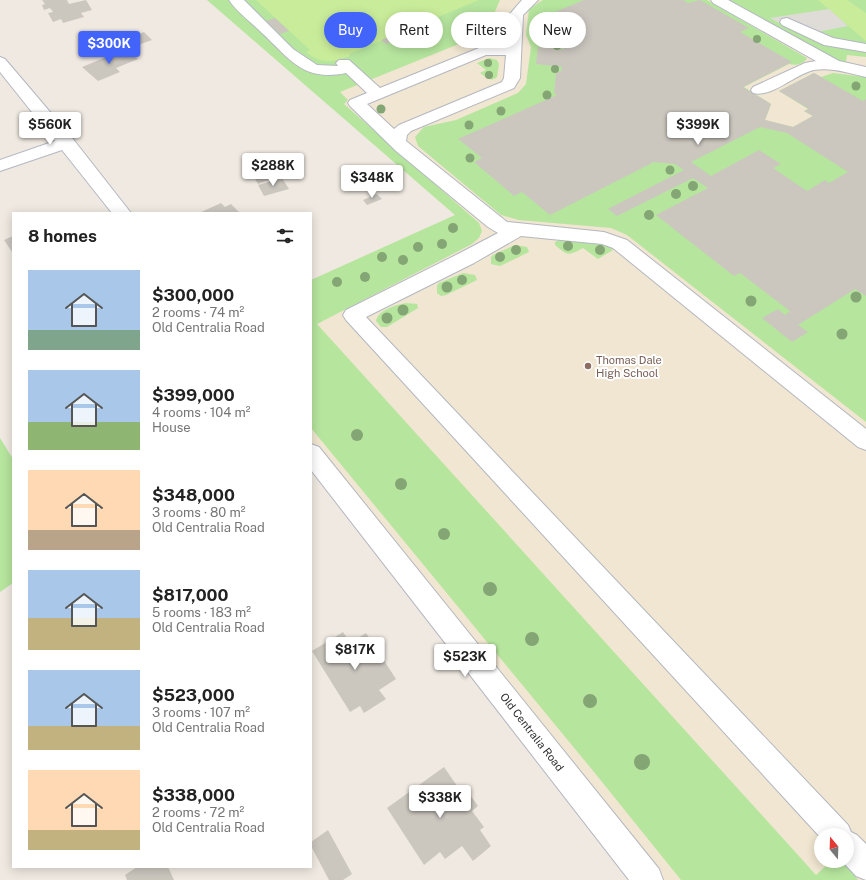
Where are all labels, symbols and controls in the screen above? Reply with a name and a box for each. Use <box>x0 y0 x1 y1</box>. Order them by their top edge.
chip: Buy <box>324 12 377 48</box>
chip: Rent <box>385 12 443 48</box>
chip: Filters <box>451 12 521 48</box>
chip: New <box>529 12 586 48</box>
pin: $300K <box>81 31 137 65</box>
text: $300K <box>87 36 131 51</box>
pin: $560K <box>22 112 78 146</box>
pin: $399K <box>670 112 726 146</box>
text: $560K <box>28 117 72 132</box>
text: $399K <box>676 117 720 132</box>
pin: $288K <box>245 153 301 187</box>
text: $288K <box>251 158 295 173</box>
pin: $348K <box>344 165 400 199</box>
text: $348K <box>350 170 394 185</box>
icon: filters <box>274 225 296 247</box>
text: 8 homes <box>28 226 97 246</box>
text: $300,000 <box>152 285 234 305</box>
icon: home <box>60 286 108 334</box>
text: 2 rooms · 74 m² <box>152 305 244 320</box>
text: Old Centralia Road <box>152 320 265 335</box>
place label: Thomas Dale High School <box>596 354 662 379</box>
marker: Thomas Dale High School <box>583 361 593 371</box>
text: $399,000 <box>152 385 235 405</box>
icon: home <box>60 386 108 434</box>
text: 4 rooms · 104 m² <box>152 405 251 420</box>
text: House <box>152 420 191 435</box>
text: $348,000 <box>152 485 235 505</box>
icon: home <box>60 486 108 534</box>
text: 3 rooms · 80 m² <box>152 505 245 520</box>
text: Old Centralia Road <box>152 520 265 535</box>
text: $817,000 <box>152 585 228 605</box>
icon: home <box>60 586 108 634</box>
text: 5 rooms · 183 m² <box>152 605 251 620</box>
text: Old Centralia Road <box>152 620 265 635</box>
pin: $817K <box>327 637 383 671</box>
text: $817K <box>335 642 375 657</box>
pin: $523K <box>437 644 493 678</box>
text: $523K <box>443 649 487 664</box>
text: $523,000 <box>152 685 235 705</box>
icon: home <box>60 686 108 734</box>
street label: Old Centralia Road <box>498 691 566 773</box>
text: 3 rooms · 107 m² <box>152 705 250 720</box>
text: Old Centralia Road <box>152 720 265 735</box>
text: $338,000 <box>152 785 235 805</box>
pin: $338K <box>412 785 468 819</box>
icon: home <box>60 786 108 834</box>
text: $338K <box>418 790 462 805</box>
text: 2 rooms · 72 m² <box>152 805 244 820</box>
text: Old Centralia Road <box>152 820 265 835</box>
north arrow <box>814 828 854 868</box>
map controls <box>814 828 854 868</box>

